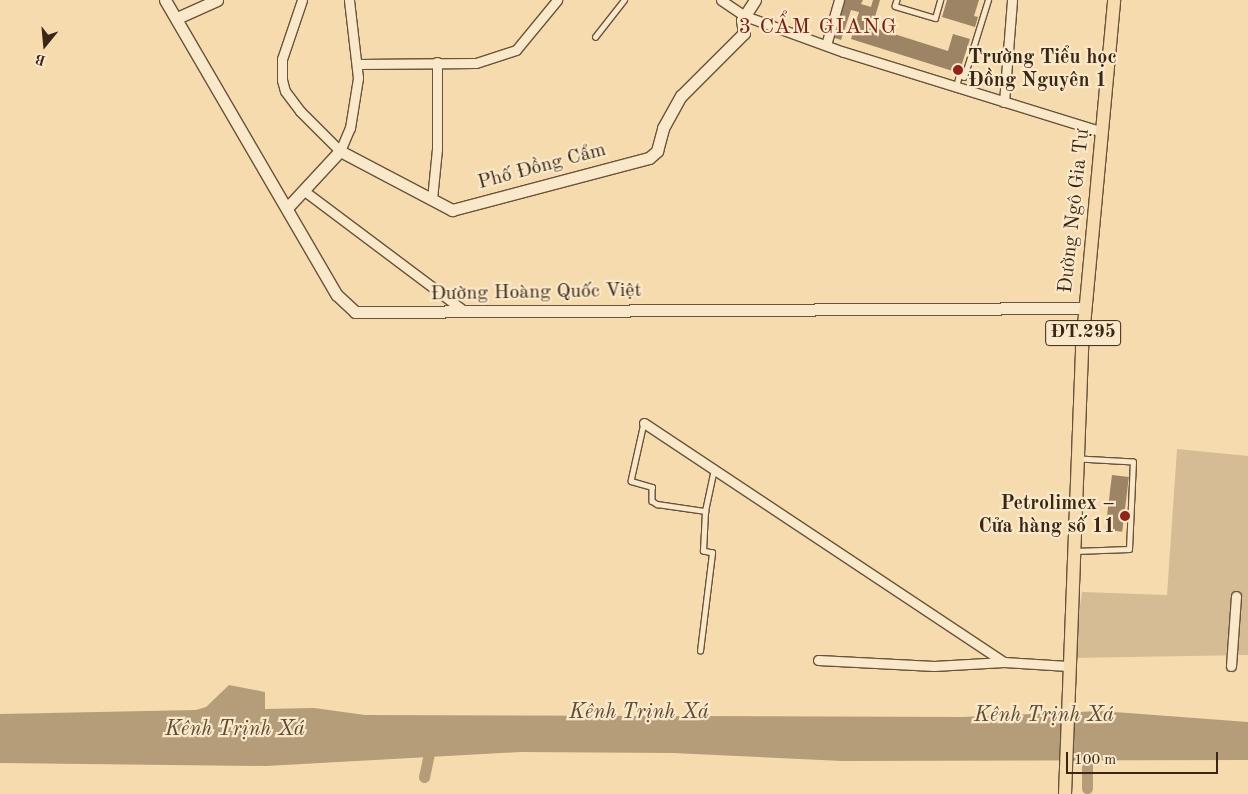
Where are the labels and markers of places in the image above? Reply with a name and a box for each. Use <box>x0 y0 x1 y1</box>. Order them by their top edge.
place label: Trường Tiểu học Đồng Nguyên 1 <box>968 46 1117 93</box>
marker: Trường Tiểu học Đồng Nguyên 1 <box>952 64 964 76</box>
place label: Petrolimex – Cửa hàng số 11 <box>978 492 1115 539</box>
marker: Petrolimex – Cửa hàng số 11 <box>1119 510 1131 522</box>

